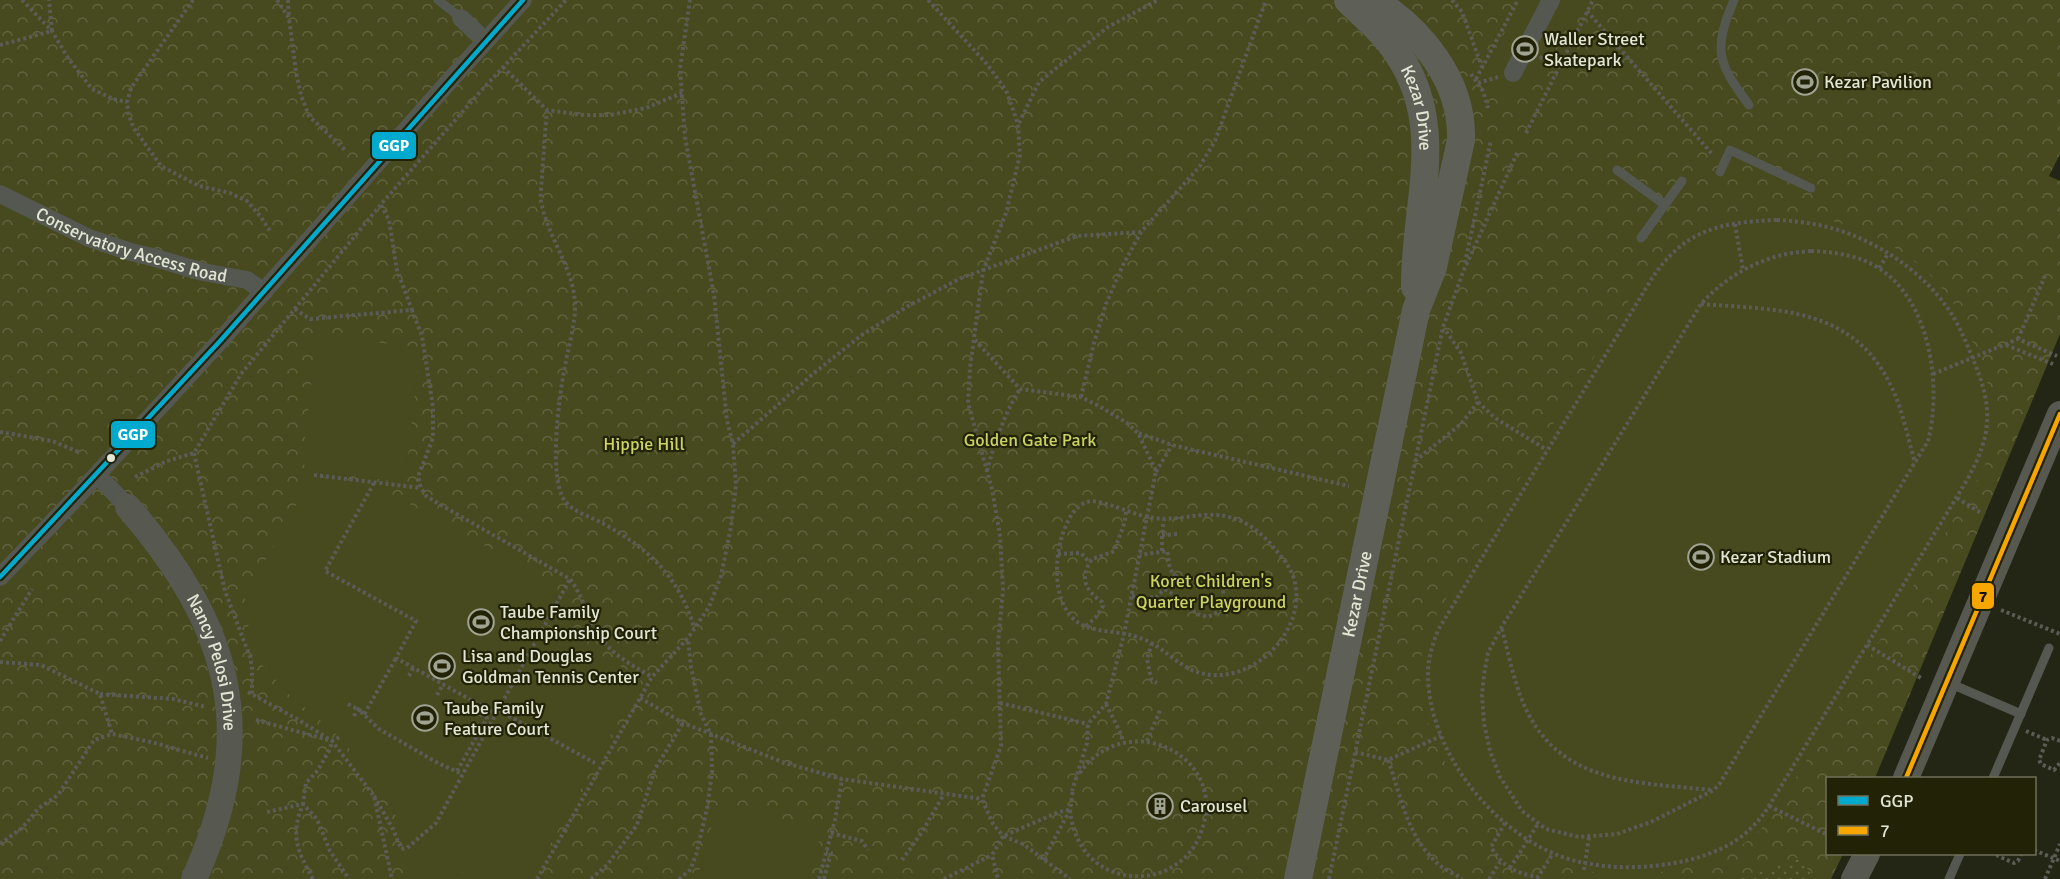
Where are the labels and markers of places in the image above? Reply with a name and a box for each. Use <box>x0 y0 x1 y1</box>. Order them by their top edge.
place label: Waller Street Skatepark <box>1544 28 1644 71</box>
sports icon: Waller Street Skatepark <box>1510 34 1540 64</box>
sports icon: Kezar Pavilion <box>1790 67 1820 97</box>
place label: Kezar Pavilion <box>1824 71 1932 93</box>
unlabelled marker <box>105 452 117 464</box>
sports icon: Kezar Stadium <box>1686 542 1716 572</box>
place label: Kezar Stadium <box>1720 546 1831 568</box>
place label: Taube Family Championship Court <box>500 601 657 644</box>
sports icon: Taube Family Championship Court <box>466 607 496 637</box>
place label: Lisa and Douglas Goldman Tennis Center <box>462 645 639 688</box>
sports icon: Lisa and Douglas Goldman Tennis Center <box>427 651 457 681</box>
place label: Taube Family Feature Court <box>444 697 549 740</box>
sports icon: Taube Family Feature Court <box>410 703 440 733</box>
building icon: Carousel <box>1145 791 1175 821</box>
place label: Carousel <box>1180 795 1248 817</box>

